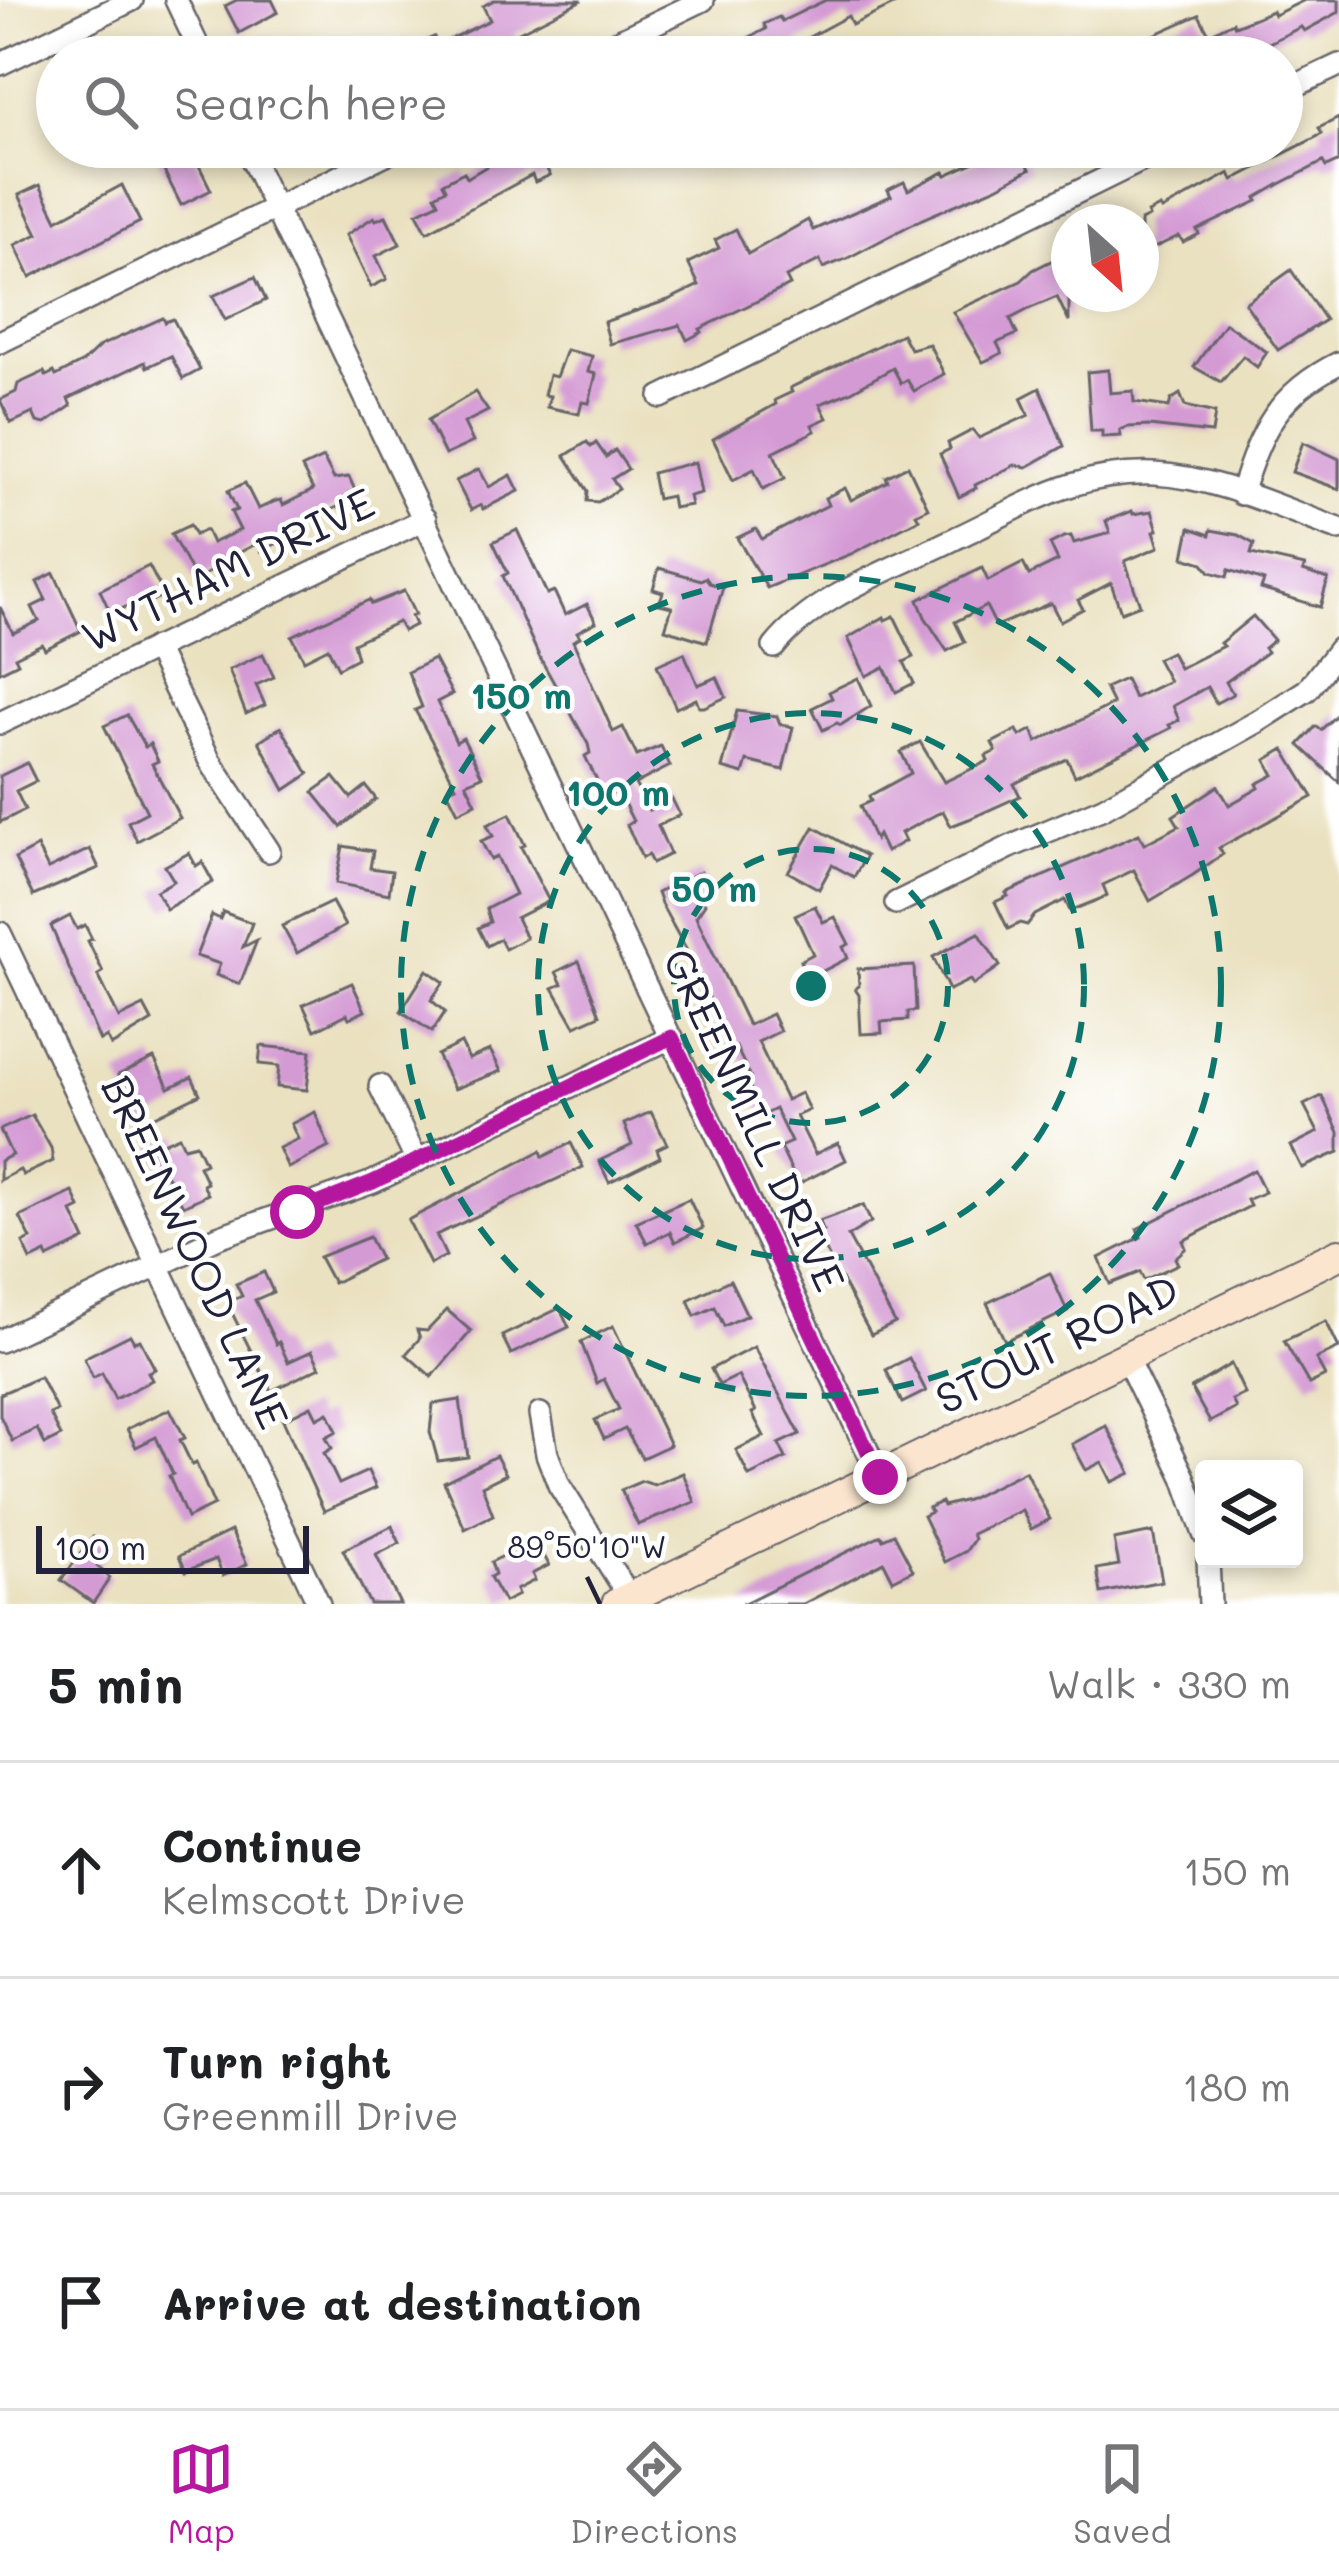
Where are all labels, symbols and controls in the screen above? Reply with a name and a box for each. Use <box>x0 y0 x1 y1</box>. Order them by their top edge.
search box <box>36 36 1303 168</box>
icon: search <box>78 69 144 135</box>
text: Search here <box>174 73 448 131</box>
north arrow <box>1051 204 1159 312</box>
street label: WYTHAM DRIVE <box>72 474 383 663</box>
text: 150 m <box>470 671 572 718</box>
text: 100 m <box>566 768 670 815</box>
text: 50 m <box>671 864 757 911</box>
street label: GREENMILL DRIVE <box>652 939 859 1300</box>
centre of rings <box>790 965 832 1007</box>
street label: BREENWOOD LANE <box>90 1066 302 1437</box>
route start <box>270 1185 324 1239</box>
street label: STOUT ROAD <box>926 1260 1187 1425</box>
route end <box>853 1450 907 1504</box>
map controls <box>1195 1460 1303 1568</box>
button: layers <box>1195 1460 1303 1568</box>
scale bar <box>36 1520 309 1573</box>
text: 100 m <box>54 1525 146 1568</box>
text: 89°50'10"W <box>508 1526 666 1566</box>
text: 5 min <box>48 1649 183 1716</box>
text: Walk · 330 m <box>1047 1657 1291 1708</box>
text: Continue <box>162 1815 362 1873</box>
icon: ahead <box>48 1837 114 1903</box>
text: 150 m <box>1183 1844 1291 1895</box>
text: Kelmscott Drive <box>162 1873 466 1924</box>
text: Turn right <box>162 2031 391 2089</box>
icon: right <box>48 2053 114 2119</box>
text: 180 m <box>1182 2060 1291 2111</box>
text: Greenmill Drive <box>162 2089 459 2140</box>
icon: arrive <box>48 2269 114 2335</box>
text: Arrive at destination <box>162 2273 642 2331</box>
tab: Map <box>168 2436 235 2551</box>
tab: Directions <box>570 2436 738 2551</box>
tab: Saved <box>1073 2436 1171 2551</box>

